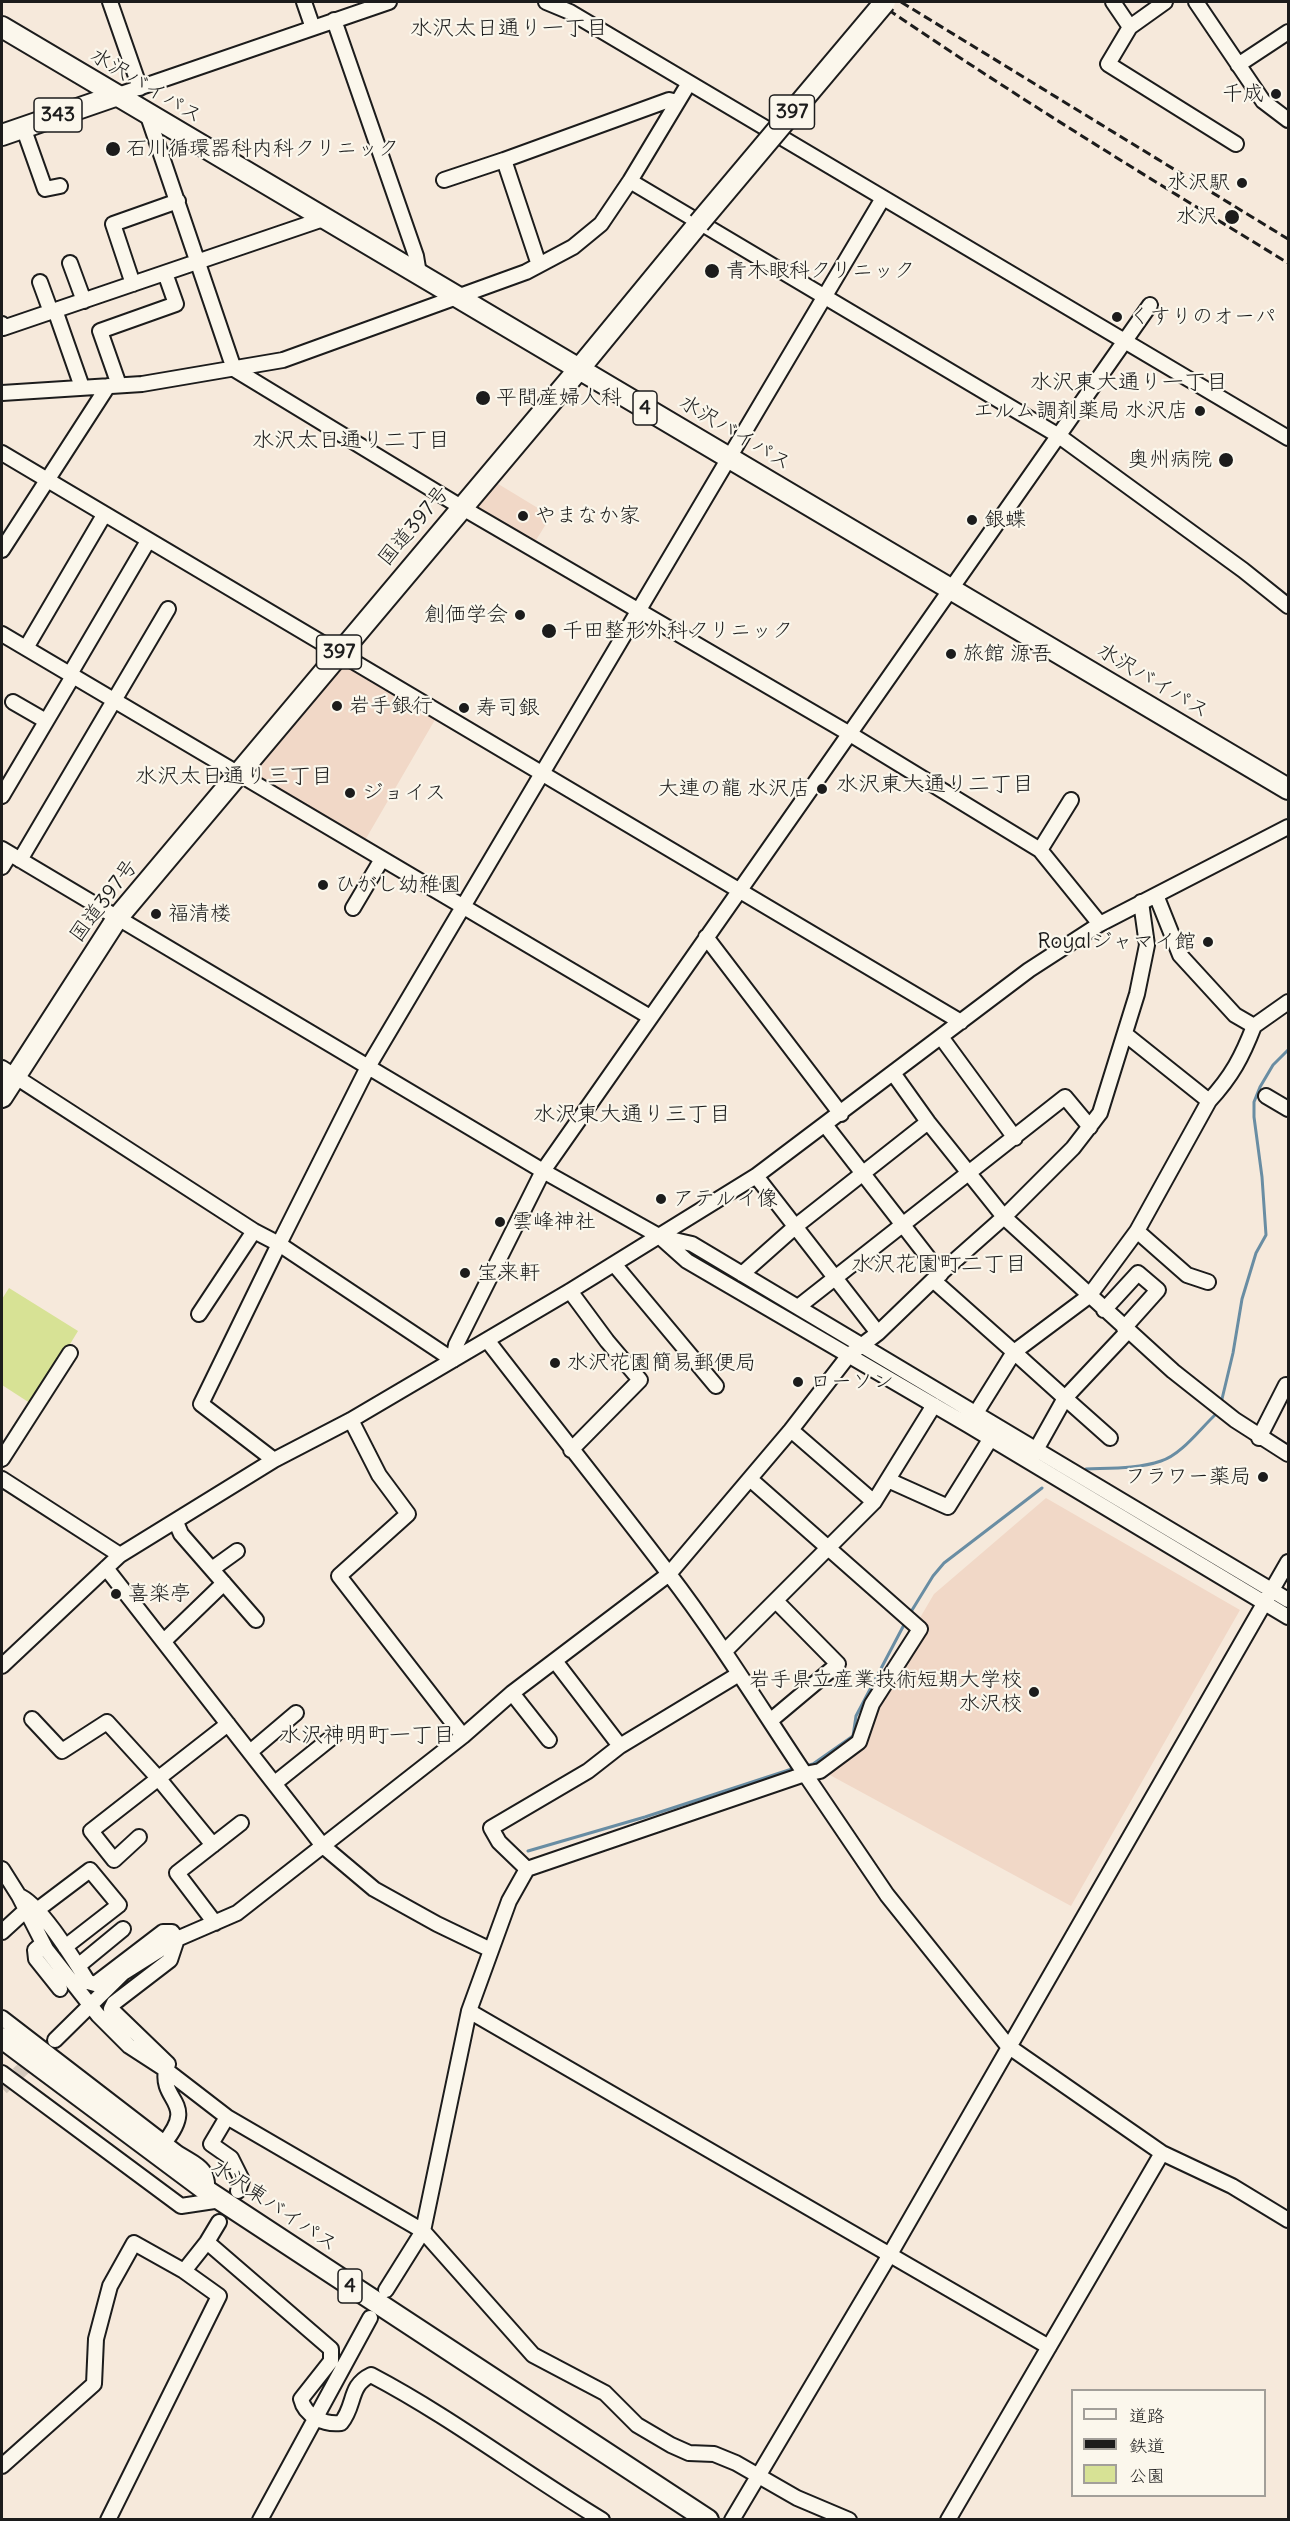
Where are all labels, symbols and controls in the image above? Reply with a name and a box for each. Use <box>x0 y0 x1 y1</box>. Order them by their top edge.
district label: 水沢太日通り一丁目 <box>410 16 608 42</box>
street label: 水沢バイパス <box>86 43 206 129</box>
place label: 千成 <box>1222 81 1264 107</box>
marker: 千成 <box>1269 87 1283 101</box>
road number: 397 <box>770 95 814 129</box>
road number: 343 <box>34 98 82 132</box>
place label: 石川循環器科内科クリニック <box>126 136 399 162</box>
marker: 石川循環器科内科クリニック <box>104 140 122 158</box>
place label: 水沢駅 <box>1167 170 1230 196</box>
marker: 水沢駅 <box>1235 176 1249 190</box>
place label: 水沢 <box>1176 204 1218 230</box>
marker: 水沢 <box>1223 208 1241 226</box>
place label: 青木眼科クリニック <box>726 258 915 284</box>
marker: 青木眼科クリニック <box>703 262 721 280</box>
place label: くすりのオーパ <box>1129 304 1276 330</box>
marker: くすりのオーパ <box>1110 310 1124 324</box>
district label: 水沢東大通り一丁目 <box>1030 370 1228 396</box>
place label: 平間産婦人科 <box>496 385 622 411</box>
marker: 平間産婦人科 <box>474 389 492 407</box>
street label: 水沢バイパス <box>675 390 795 476</box>
road number: 4 <box>633 391 657 425</box>
place label: エルム調剤薬局 水沢店 <box>973 398 1188 424</box>
marker: エルム調剤薬局 水沢店 <box>1193 404 1207 418</box>
district label: 水沢太日通り二丁目 <box>252 428 450 454</box>
place label: 奥州病院 <box>1128 447 1212 473</box>
marker: 奥州病院 <box>1217 451 1235 469</box>
street label: 国道397号 <box>373 481 455 571</box>
place label: やまなか家 <box>535 503 640 529</box>
place label: 銀蝶 <box>984 507 1026 533</box>
marker: やまなか家 <box>516 509 530 523</box>
marker: 銀蝶 <box>965 513 979 527</box>
place label: 創価学会 <box>424 602 508 628</box>
marker: 創価学会 <box>513 608 527 622</box>
place label: 千田整形外科クリニック <box>562 618 793 644</box>
marker: 千田整形外科クリニック <box>540 622 558 640</box>
road number: 397 <box>316 635 362 669</box>
street label: 水沢バイパス <box>1093 638 1213 724</box>
place label: 旅館 源吾 <box>963 641 1052 667</box>
marker: 旅館 源吾 <box>944 647 958 661</box>
place label: 岩手銀行 <box>349 693 433 719</box>
place label: 寿司銀 <box>476 695 539 721</box>
marker: 岩手銀行 <box>330 699 344 713</box>
marker: 寿司銀 <box>457 701 471 715</box>
district label: 水沢太日通り三丁目 <box>135 764 333 790</box>
district label: 水沢東大通り二丁目 <box>836 772 1034 798</box>
place label: 大連の龍 水沢店 <box>658 776 810 802</box>
place label: ジョイス <box>362 780 446 806</box>
marker: 大連の龍 水沢店 <box>815 782 829 796</box>
marker: ジョイス <box>343 786 357 800</box>
street label: 国道397号 <box>65 855 143 947</box>
place label: ひがし幼稚園 <box>335 872 461 898</box>
marker: ひがし幼稚園 <box>316 878 330 892</box>
place label: 福清楼 <box>168 901 231 927</box>
marker: 福清楼 <box>149 907 163 921</box>
place label: Royalジャマイ館 <box>1037 929 1196 955</box>
marker: Royalジャマイ館 <box>1201 935 1215 949</box>
district label: 水沢東大通り三丁目 <box>533 1102 731 1128</box>
place label: アテルイ像 <box>673 1186 778 1212</box>
marker: アテルイ像 <box>654 1192 668 1206</box>
place label: 雲峰神社 <box>512 1209 596 1235</box>
marker: 雲峰神社 <box>493 1215 507 1229</box>
district label: 水沢花園町二丁目 <box>851 1252 1027 1278</box>
place label: 宝来軒 <box>477 1260 540 1286</box>
marker: 宝来軒 <box>458 1266 472 1280</box>
place label: 水沢花園簡易郵便局 <box>567 1350 756 1376</box>
marker: 水沢花園簡易郵便局 <box>548 1356 562 1370</box>
place label: ローソン <box>810 1369 894 1395</box>
marker: ローソン <box>791 1375 805 1389</box>
place label: フラワー薬局 <box>1125 1464 1251 1490</box>
marker: フラワー薬局 <box>1256 1470 1270 1484</box>
place label: 喜楽亭 <box>128 1581 191 1607</box>
marker: 喜楽亭 <box>109 1587 123 1601</box>
place label: 岩手県立産業技術短期大学校 水沢校 <box>749 1667 1022 1717</box>
marker: 岩手県立産業技術短期大学校 水沢校 <box>1027 1685 1041 1699</box>
district label: 水沢神明町一丁目 <box>279 1723 455 1749</box>
street label: 水沢東バイパス <box>206 2154 342 2258</box>
road number: 4 <box>338 2269 362 2303</box>
legend <box>1071 2389 1266 2497</box>
text: 道路 <box>1129 2404 1165 2427</box>
text: 鉄道 <box>1129 2434 1165 2457</box>
text: 公園 <box>1129 2464 1165 2487</box>

